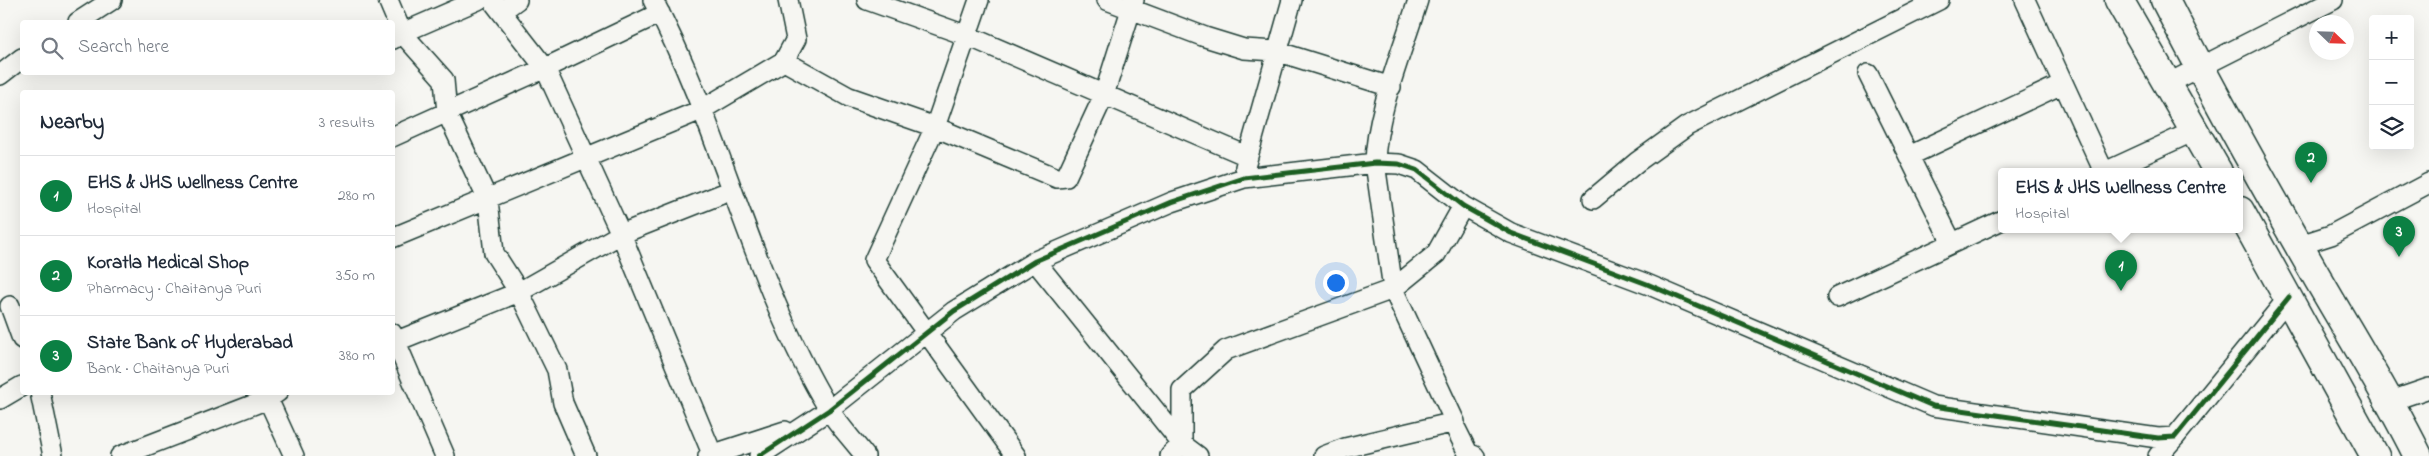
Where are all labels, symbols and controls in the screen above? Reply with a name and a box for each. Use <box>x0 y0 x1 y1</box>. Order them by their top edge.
north arrow <box>2309 15 2354 60</box>
map controls <box>2369 15 2414 150</box>
button: + <box>2369 15 2414 60</box>
search box <box>20 20 395 75</box>
icon: search <box>38 34 66 62</box>
text: Search here <box>78 34 169 61</box>
button: − <box>2369 60 2414 105</box>
button: layers <box>2369 105 2414 150</box>
text: Nearby <box>40 108 104 138</box>
text: 3 results <box>319 111 375 135</box>
pin: 2 <box>2295 142 2327 183</box>
popup <box>1998 168 2243 233</box>
text: EHS & JHS Wellness Centre <box>87 170 298 197</box>
text: EHS & JHS Wellness Centre <box>2015 175 2226 202</box>
text: 1 <box>53 184 59 208</box>
text: 280 m <box>338 184 375 208</box>
text: Hospital <box>87 197 141 221</box>
text: Hospital <box>2015 202 2069 226</box>
pin: 3 <box>2383 216 2415 257</box>
text: Koratla Medical Shop <box>87 250 249 277</box>
pin: 1 <box>2105 250 2137 291</box>
text: 2 <box>52 264 60 288</box>
text: 350 m <box>336 264 375 288</box>
your location <box>1323 270 1349 296</box>
text: Pharmacy · Chaitanya Puri <box>87 277 262 301</box>
text: State Bank of Hyderabad <box>87 330 293 357</box>
text: 3 <box>53 344 59 368</box>
text: 380 m <box>339 344 375 368</box>
text: Bank · Chaitanya Puri <box>87 357 229 381</box>

